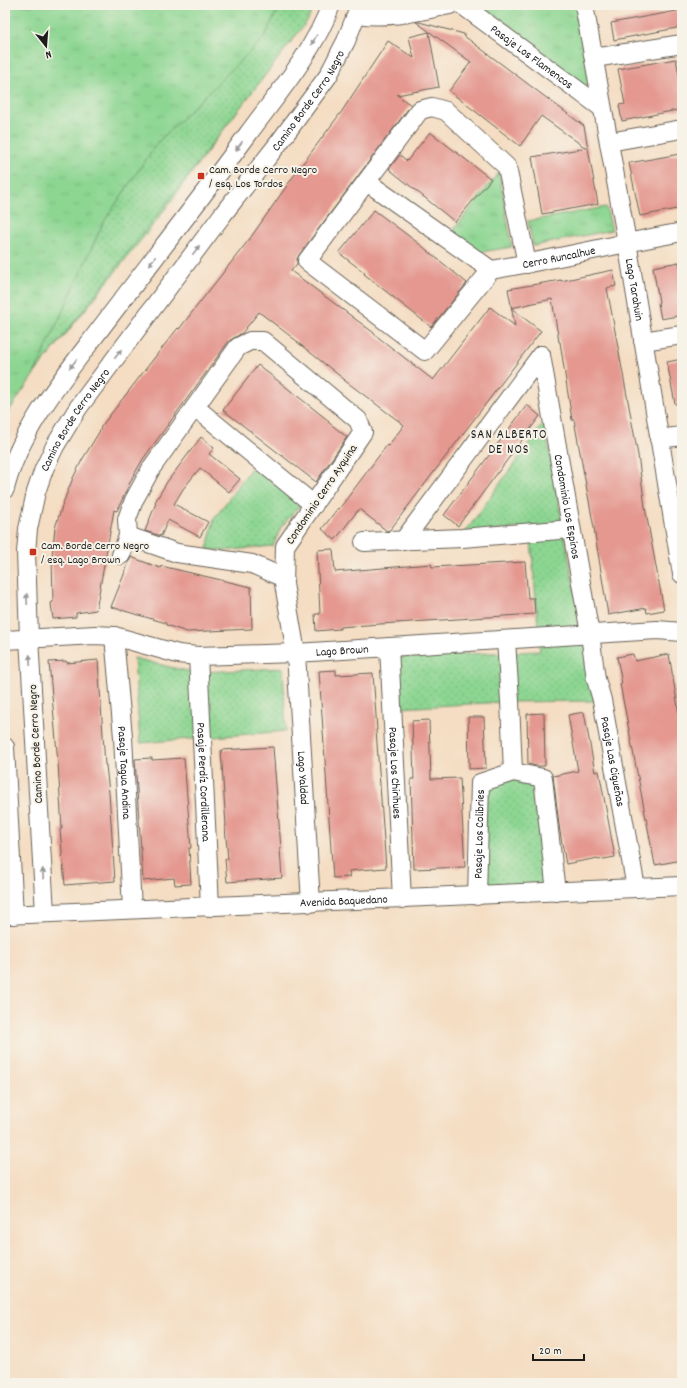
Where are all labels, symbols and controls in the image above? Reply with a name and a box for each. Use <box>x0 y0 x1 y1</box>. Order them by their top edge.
street label: Pasaje Los Flamencos <box>486 22 576 94</box>
north arrow <box>26 26 66 66</box>
one-way arrow <box>311 34 317 46</box>
text: N <box>43 45 53 62</box>
street label: Camino Borde Cerro Negro <box>268 48 350 155</box>
one-way arrow <box>235 141 243 152</box>
place label: Cam. Borde Cerro Negro / esq. Los Tordos <box>209 162 317 193</box>
marker: Cam. Borde Cerro Negro / esq. Los Tordos <box>196 171 206 181</box>
street label: Cerro Runcalhue <box>521 243 597 274</box>
one-way arrow <box>192 245 200 255</box>
one-way arrow <box>148 256 157 267</box>
street label: Lago Tarahuin <box>620 257 647 323</box>
one-way arrow <box>114 349 122 360</box>
one-way arrow <box>69 359 77 370</box>
street label: Camino Borde Cerro Negro <box>37 365 115 475</box>
district label: SAN ALBERTO DE NOS <box>471 426 547 460</box>
street label: Condominio Cerro Ayquina <box>282 441 362 548</box>
street label: Condominio Los Espinos <box>549 453 584 561</box>
place label: Cam. Borde Cerro Negro / esq. Lago Brown <box>41 538 149 569</box>
marker: Cam. Borde Cerro Negro / esq. Lago Brown <box>28 547 38 557</box>
one-way arrow <box>24 593 31 605</box>
street label: Lago Brown <box>315 641 369 662</box>
one-way arrow <box>27 654 34 666</box>
street label: Camino Borde Cerro Negro <box>25 684 48 804</box>
street label: Pasaje Las Cigueñas <box>595 715 628 808</box>
street label: Pasaje Perdíz Cordillerana <box>191 722 214 842</box>
street label: Pasaje Tagua Andina <box>112 725 134 820</box>
street label: Pasaje Los Chirihues <box>383 726 405 819</box>
street label: Lago Yaldad <box>292 751 312 805</box>
street label: Pasaje Los Colibries <box>470 789 490 879</box>
one-way arrow <box>39 868 46 880</box>
street label: Avenida Baquedano <box>299 892 388 912</box>
scale bar <box>533 1336 584 1362</box>
text: 20 m <box>539 1343 562 1360</box>

